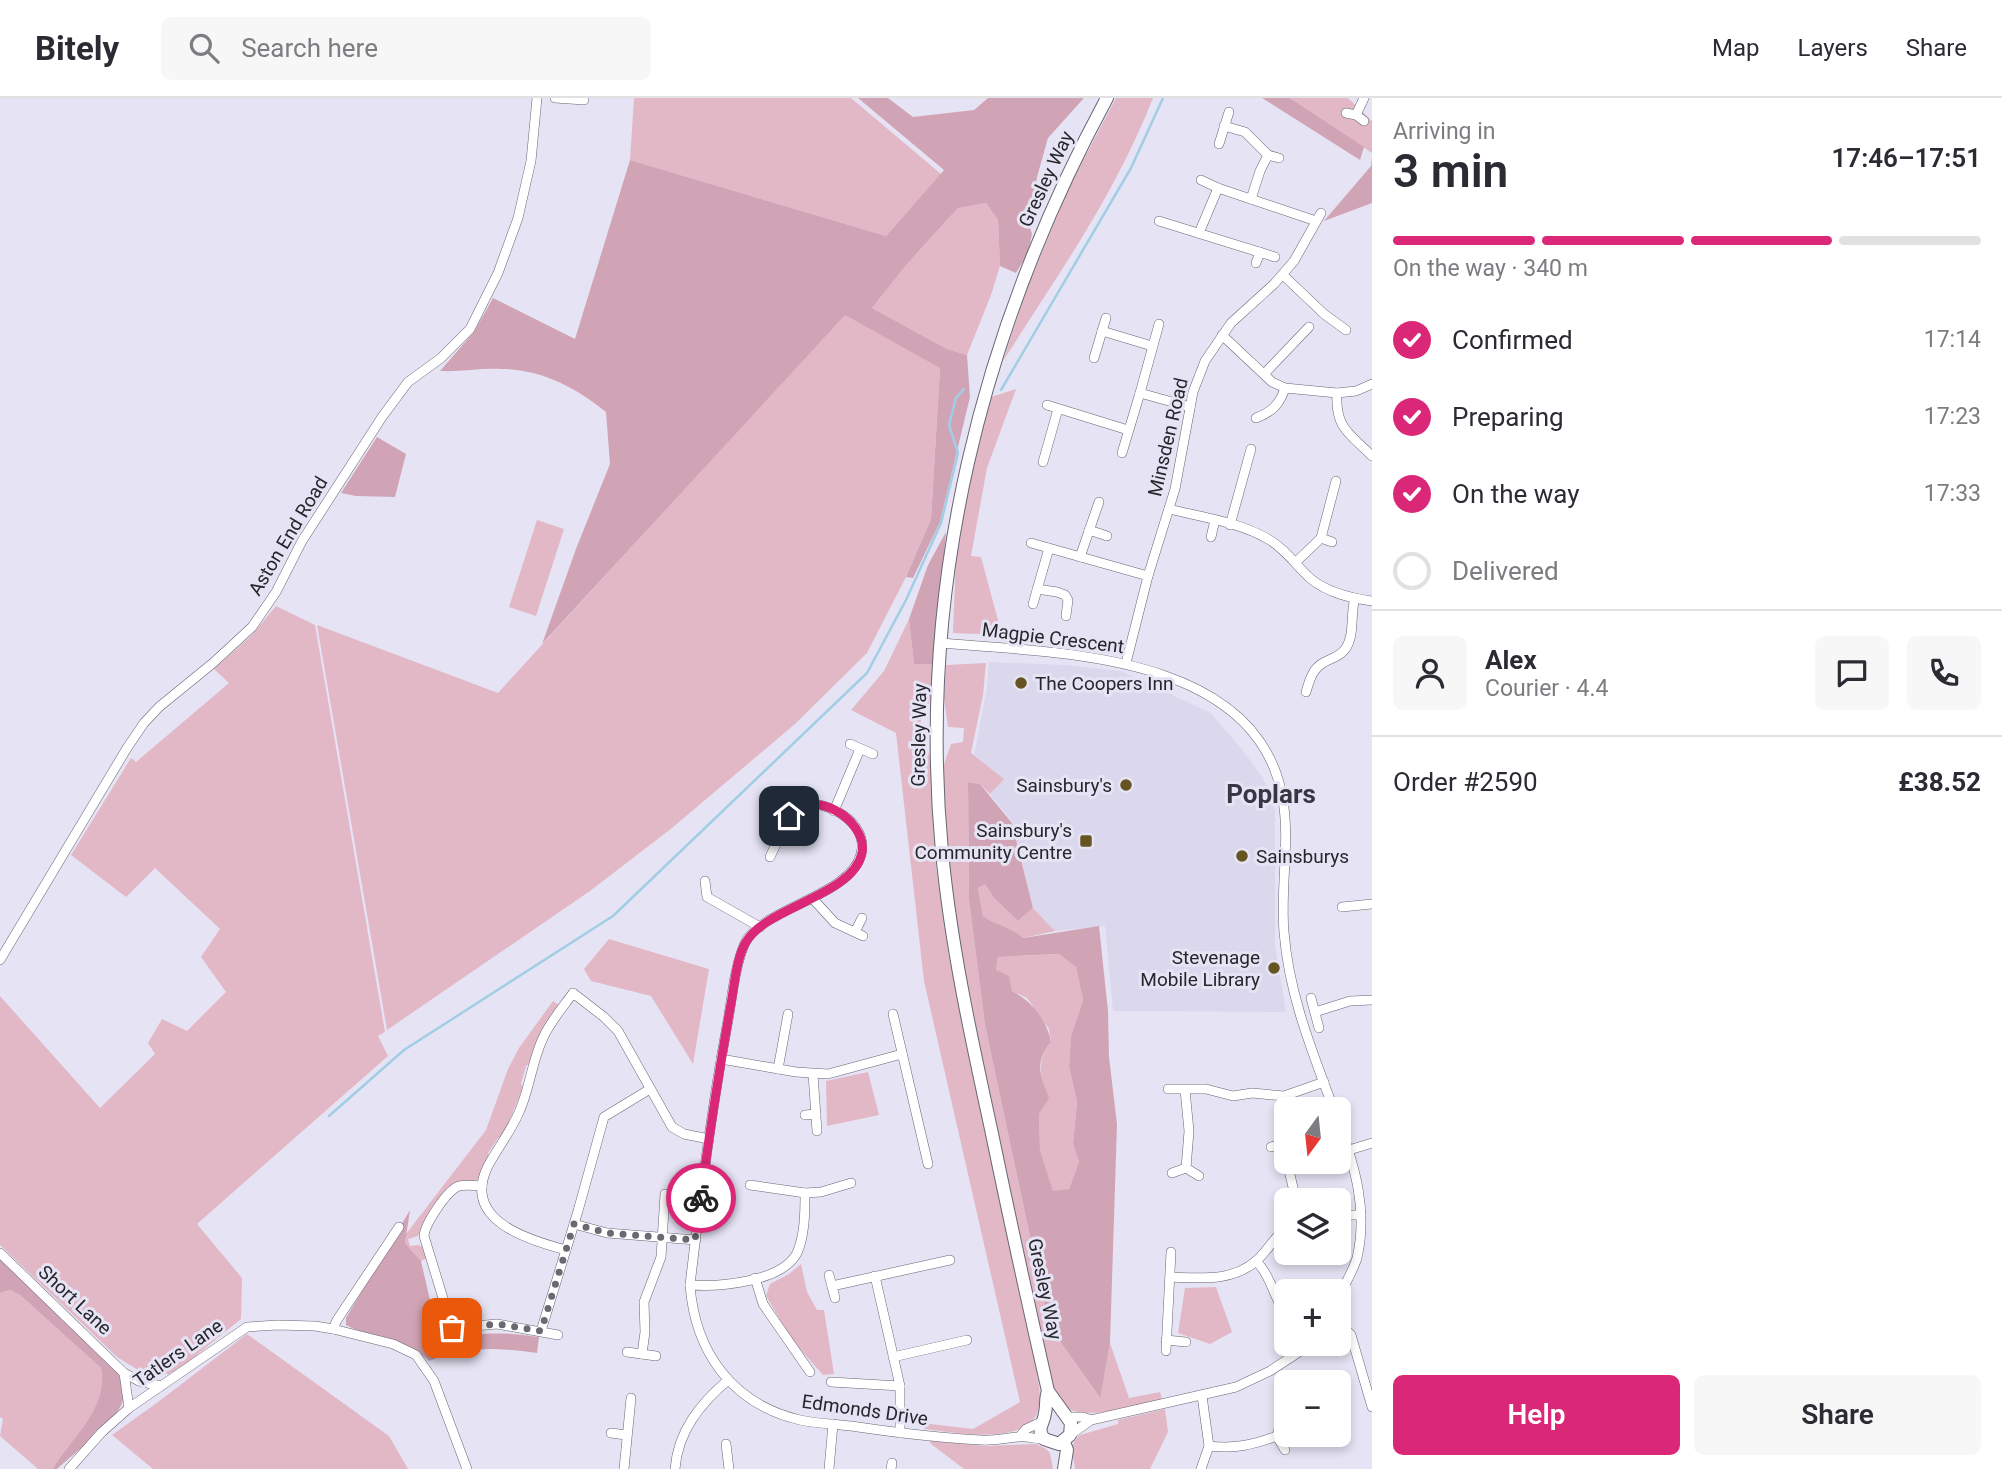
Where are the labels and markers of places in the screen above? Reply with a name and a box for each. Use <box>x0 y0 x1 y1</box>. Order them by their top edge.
place label: The Coopers Inn <box>1035 672 1173 695</box>
marker: The Coopers Inn <box>1013 675 1029 691</box>
place label: Sainsbury's <box>1016 774 1112 797</box>
marker: Sainsbury's <box>1118 777 1134 793</box>
pin <box>759 786 819 846</box>
place label: Sainsbury's Community Centre <box>914 819 1072 864</box>
marker: Sainsbury's Community Centre <box>1078 833 1094 849</box>
place label: Sainsburys <box>1256 845 1349 868</box>
marker: Sainsburys <box>1234 848 1250 864</box>
place label: Stevenage Mobile Library <box>1140 946 1260 991</box>
marker: Stevenage Mobile Library <box>1266 960 1282 976</box>
pin <box>422 1298 482 1358</box>

